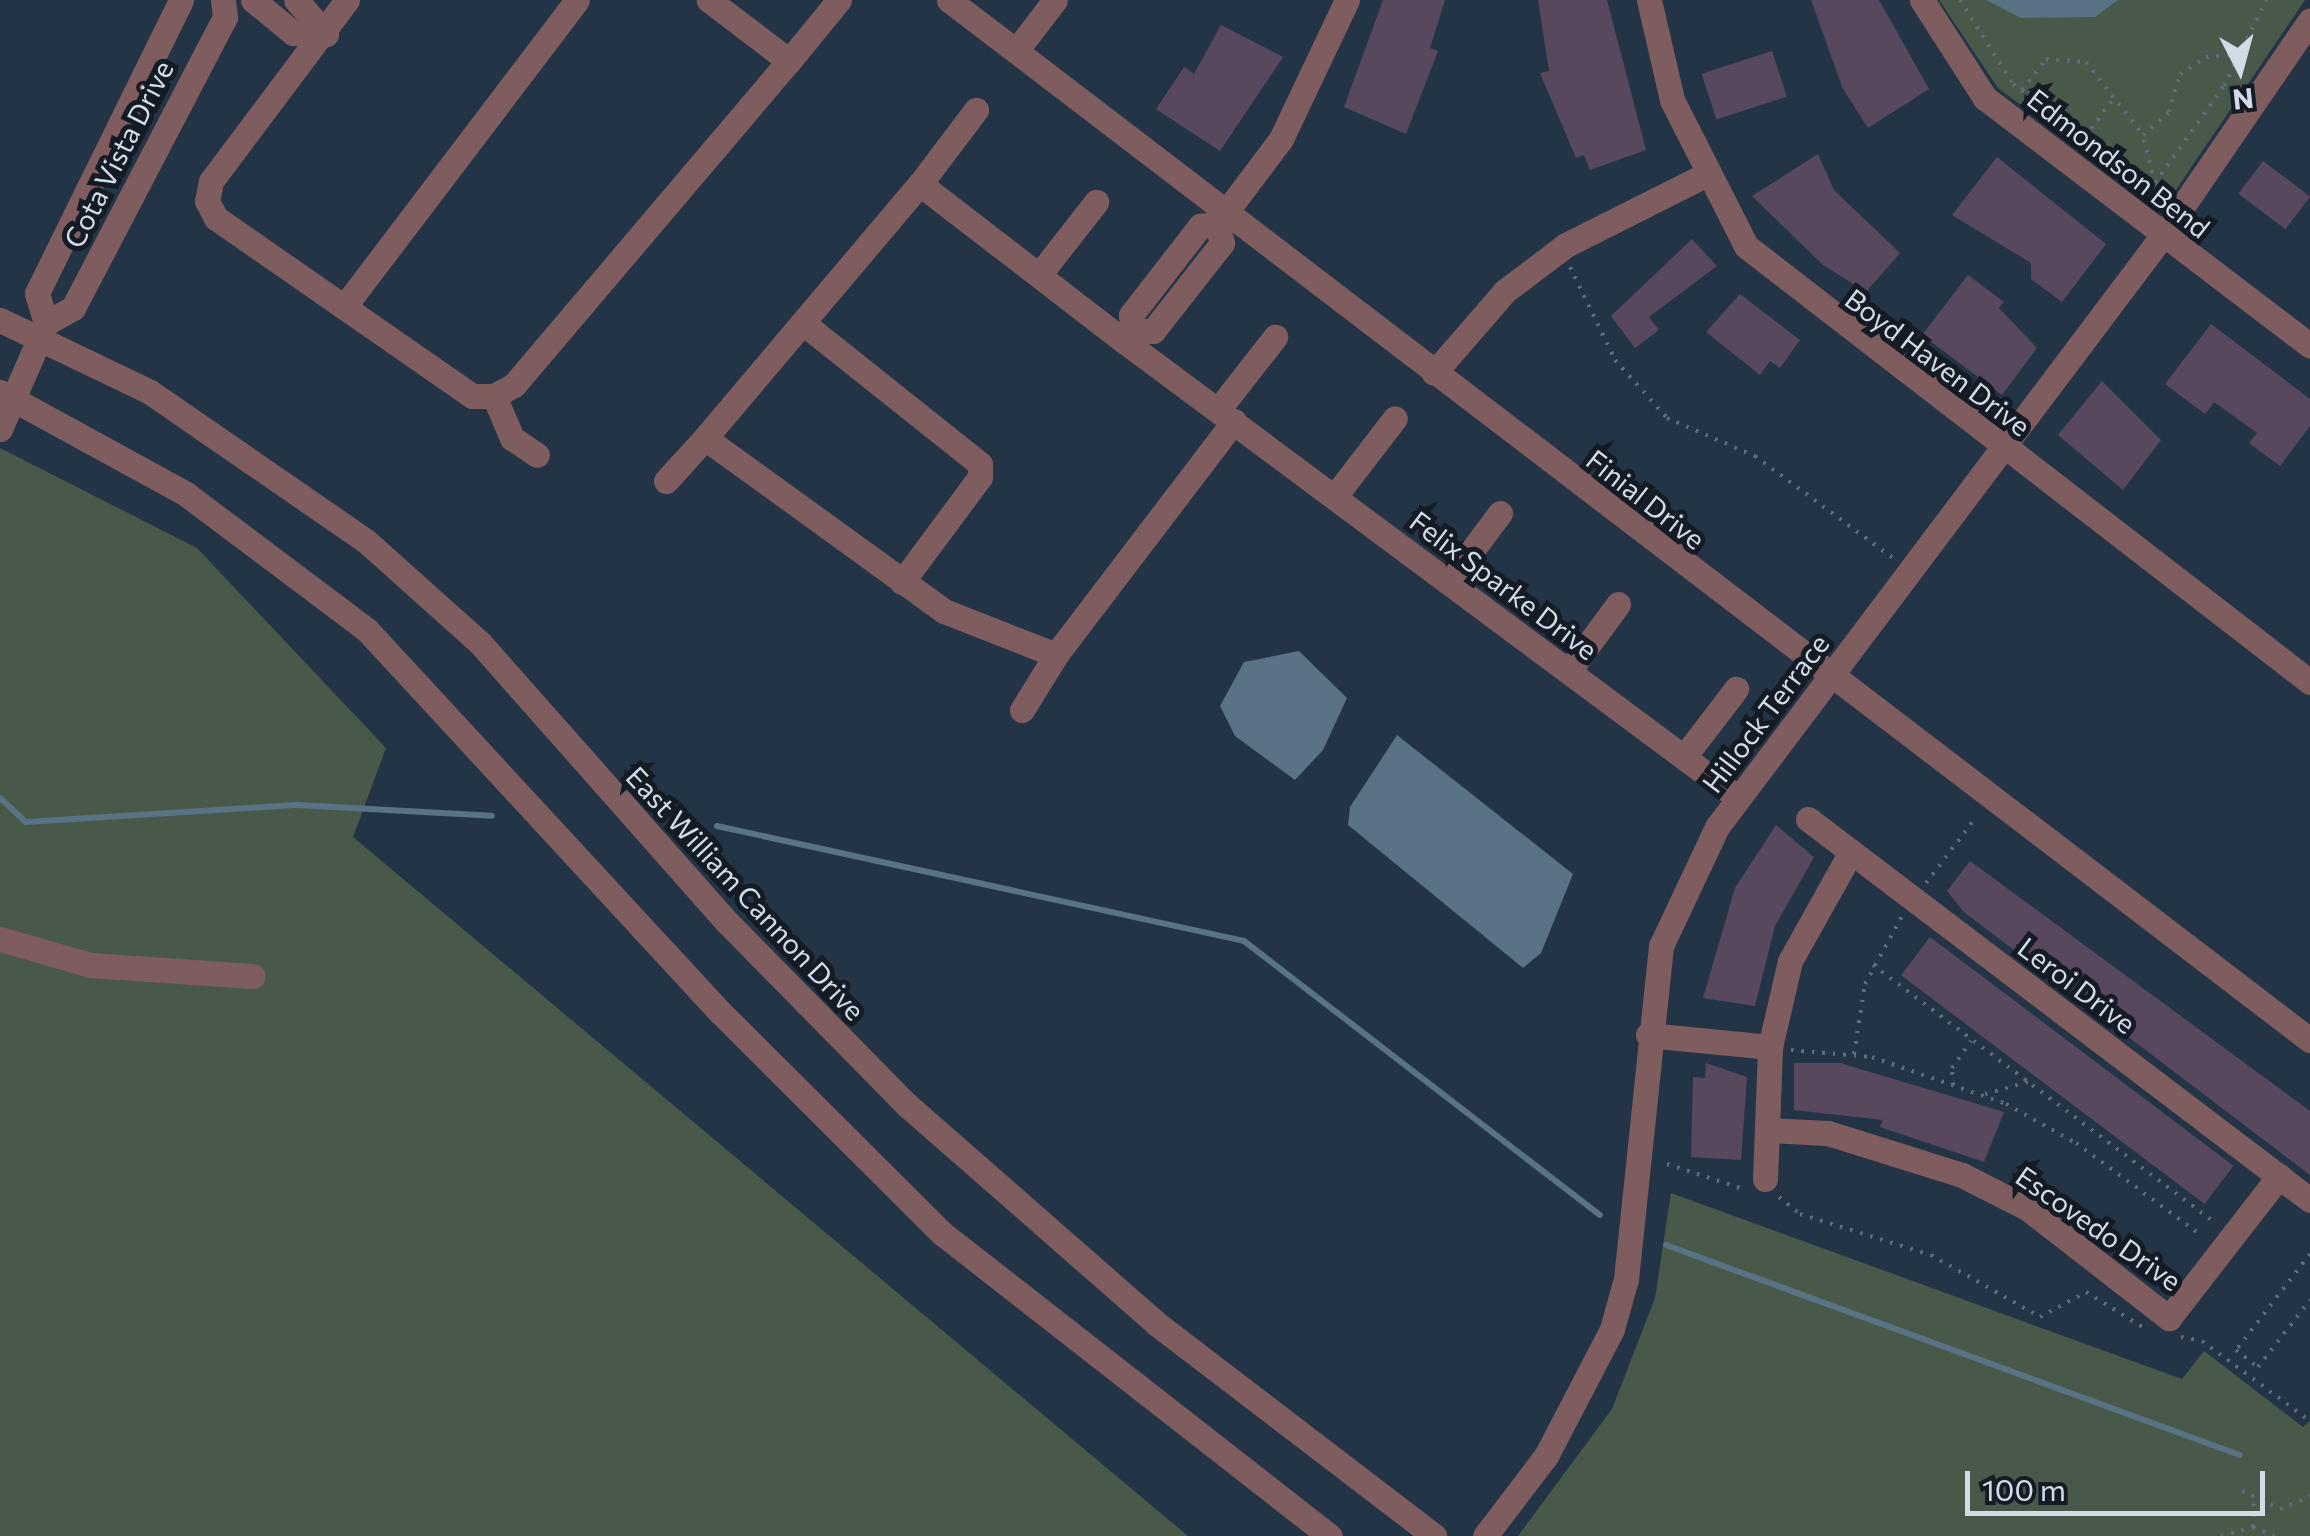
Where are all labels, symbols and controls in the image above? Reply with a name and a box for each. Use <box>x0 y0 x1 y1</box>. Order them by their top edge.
north arrow <box>2190 20 2290 120</box>
street label: Cota Vista Drive <box>56 55 180 253</box>
street label: Edmondson Bend <box>2021 81 2217 245</box>
text: N <box>2231 82 2255 118</box>
street label: Boyd Haven Drive <box>1839 281 2037 443</box>
street label: Finial Drive <box>1580 442 1712 556</box>
street label: Felix Sparke Drive <box>1404 504 1604 666</box>
street label: Hillock Terrace <box>1695 627 1835 799</box>
street label: East William Cannon Drive <box>620 759 872 1027</box>
street label: Leroi Drive <box>2012 930 2142 1040</box>
street label: Escovedo Drive <box>2010 1159 2188 1297</box>
scale bar <box>1970 1451 2270 1513</box>
text: 100 m <box>1982 1470 2066 1507</box>

